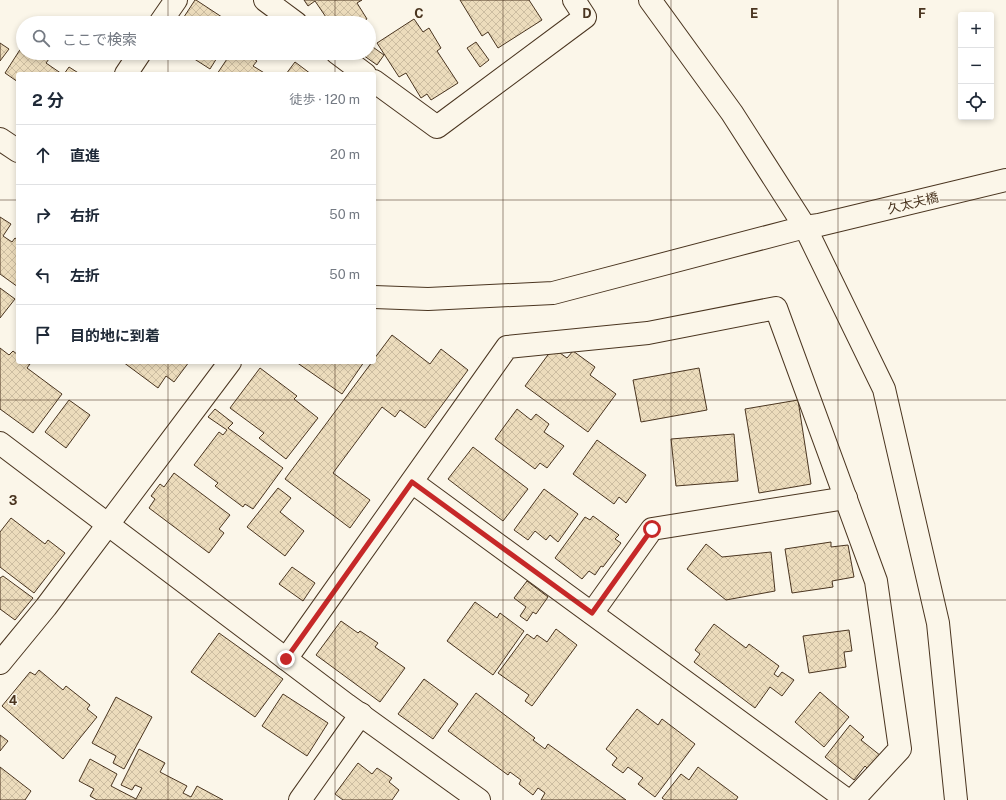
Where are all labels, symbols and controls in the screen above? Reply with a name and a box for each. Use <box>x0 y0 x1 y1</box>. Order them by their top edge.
text: C <box>414 6 424 21</box>
text: D <box>582 6 592 21</box>
text: E <box>750 6 758 21</box>
text: F <box>918 6 926 21</box>
map controls <box>958 12 994 120</box>
button: + <box>958 12 994 48</box>
search box <box>16 16 376 60</box>
icon: search <box>30 27 52 49</box>
text: ここで検索 <box>62 31 137 48</box>
button: − <box>958 48 994 84</box>
button: locate <box>958 84 994 120</box>
text: 2 分 <box>32 90 64 110</box>
text: 徒歩 · 120 m <box>289 92 360 107</box>
icon: ahead <box>32 144 54 166</box>
text: 直進 <box>70 147 100 164</box>
text: 20 m <box>330 147 360 162</box>
street label: 久太夫橋 <box>886 189 940 217</box>
icon: right <box>32 204 54 226</box>
text: 右折 <box>70 207 100 224</box>
text: 50 m <box>329 207 360 222</box>
icon: left <box>32 264 54 286</box>
text: 左折 <box>70 267 100 284</box>
text: 50 m <box>329 267 360 282</box>
icon: arrive <box>32 324 54 346</box>
text: 目的地に到着 <box>70 327 160 344</box>
text: 3 <box>9 493 18 508</box>
route start <box>643 520 661 538</box>
route end <box>277 650 295 668</box>
text: 4 <box>9 693 18 708</box>

